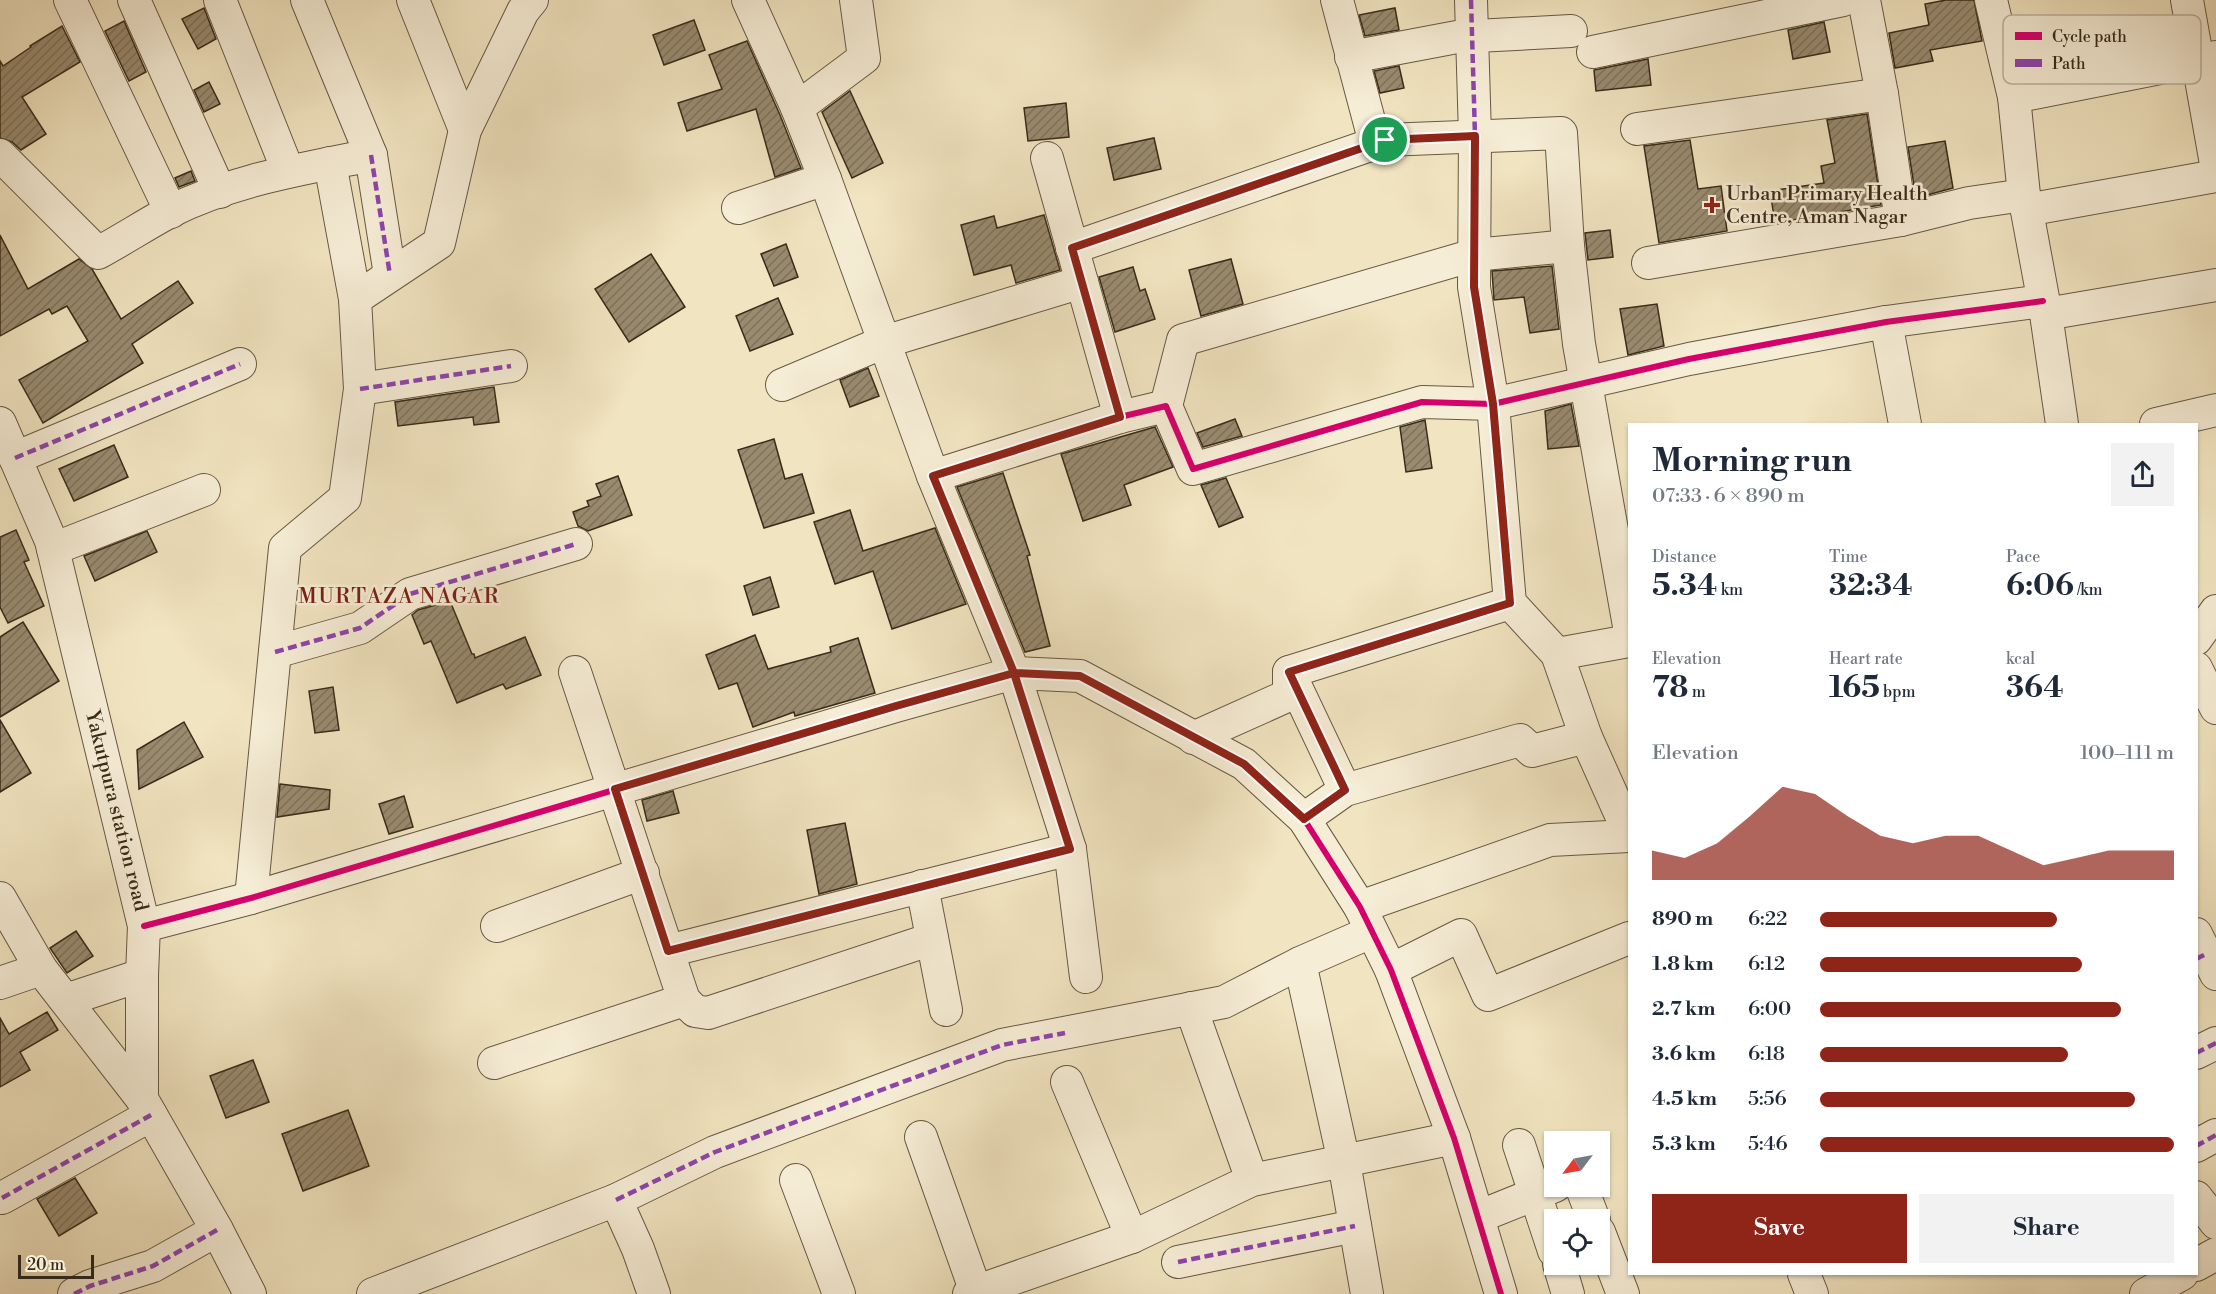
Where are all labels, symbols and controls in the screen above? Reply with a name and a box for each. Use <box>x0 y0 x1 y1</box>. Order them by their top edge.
legend <box>2003 15 2201 84</box>
text: Cycle path <box>2052 27 2127 47</box>
text: Path <box>2052 54 2086 74</box>
pin <box>1359 114 1410 165</box>
icon: arrive <box>1368 123 1401 156</box>
place label: Urban Primary Health Centre, Aman Nagar <box>1726 182 1928 230</box>
marker: Urban Primary Health Centre, Aman Nagar <box>1703 196 1721 214</box>
text: Morning run <box>1652 441 1852 482</box>
button: share <box>2111 443 2174 506</box>
text: 07:33 · 6 × 890 m <box>1652 484 1805 509</box>
text: Distance <box>1652 547 1717 567</box>
text: Time <box>1829 547 1868 567</box>
text: Pace <box>2006 547 2040 567</box>
text: 5.34 <box>1652 567 1717 605</box>
text: 32:34 <box>1829 567 1913 605</box>
text: 6:06 <box>2006 567 2074 605</box>
text: km <box>1717 580 1743 600</box>
text: /km <box>2074 580 2103 600</box>
district label: MURTAZA NAGAR <box>298 584 500 610</box>
text: Elevation <box>1652 649 1721 669</box>
text: Heart rate <box>1829 649 1903 669</box>
text: kcal <box>2006 649 2035 669</box>
text: 78 <box>1652 669 1688 707</box>
text: 165 <box>1829 669 1880 707</box>
text: 364 <box>2006 669 2064 707</box>
text: m <box>1688 682 1706 702</box>
text: bpm <box>1880 682 1916 702</box>
street label: Yakutpura station road <box>79 707 153 915</box>
text: Elevation <box>1652 741 1739 766</box>
text: 100–111 m <box>2080 741 2174 766</box>
text: 890 m <box>1652 907 1713 932</box>
text: 6:22 <box>1748 907 1787 932</box>
text: 1.8 km <box>1652 952 1714 977</box>
text: 6:12 <box>1748 952 1785 977</box>
text: 2.7 km <box>1652 997 1716 1022</box>
text: 6:00 <box>1748 997 1791 1022</box>
text: 3.6 km <box>1652 1042 1716 1067</box>
text: 6:18 <box>1748 1042 1785 1067</box>
text: 4.5 km <box>1652 1087 1717 1112</box>
text: 5:56 <box>1748 1087 1787 1112</box>
north arrow <box>1544 1131 1610 1197</box>
map controls <box>1544 1131 1610 1275</box>
text: 5.3 km <box>1652 1132 1716 1157</box>
text: 5:46 <box>1748 1132 1788 1157</box>
button: Save <box>1652 1194 1907 1263</box>
button: Share <box>1919 1194 2174 1263</box>
button: locate <box>1544 1209 1610 1275</box>
scale bar <box>18 1252 94 1280</box>
text: 20 m <box>27 1255 64 1275</box>

